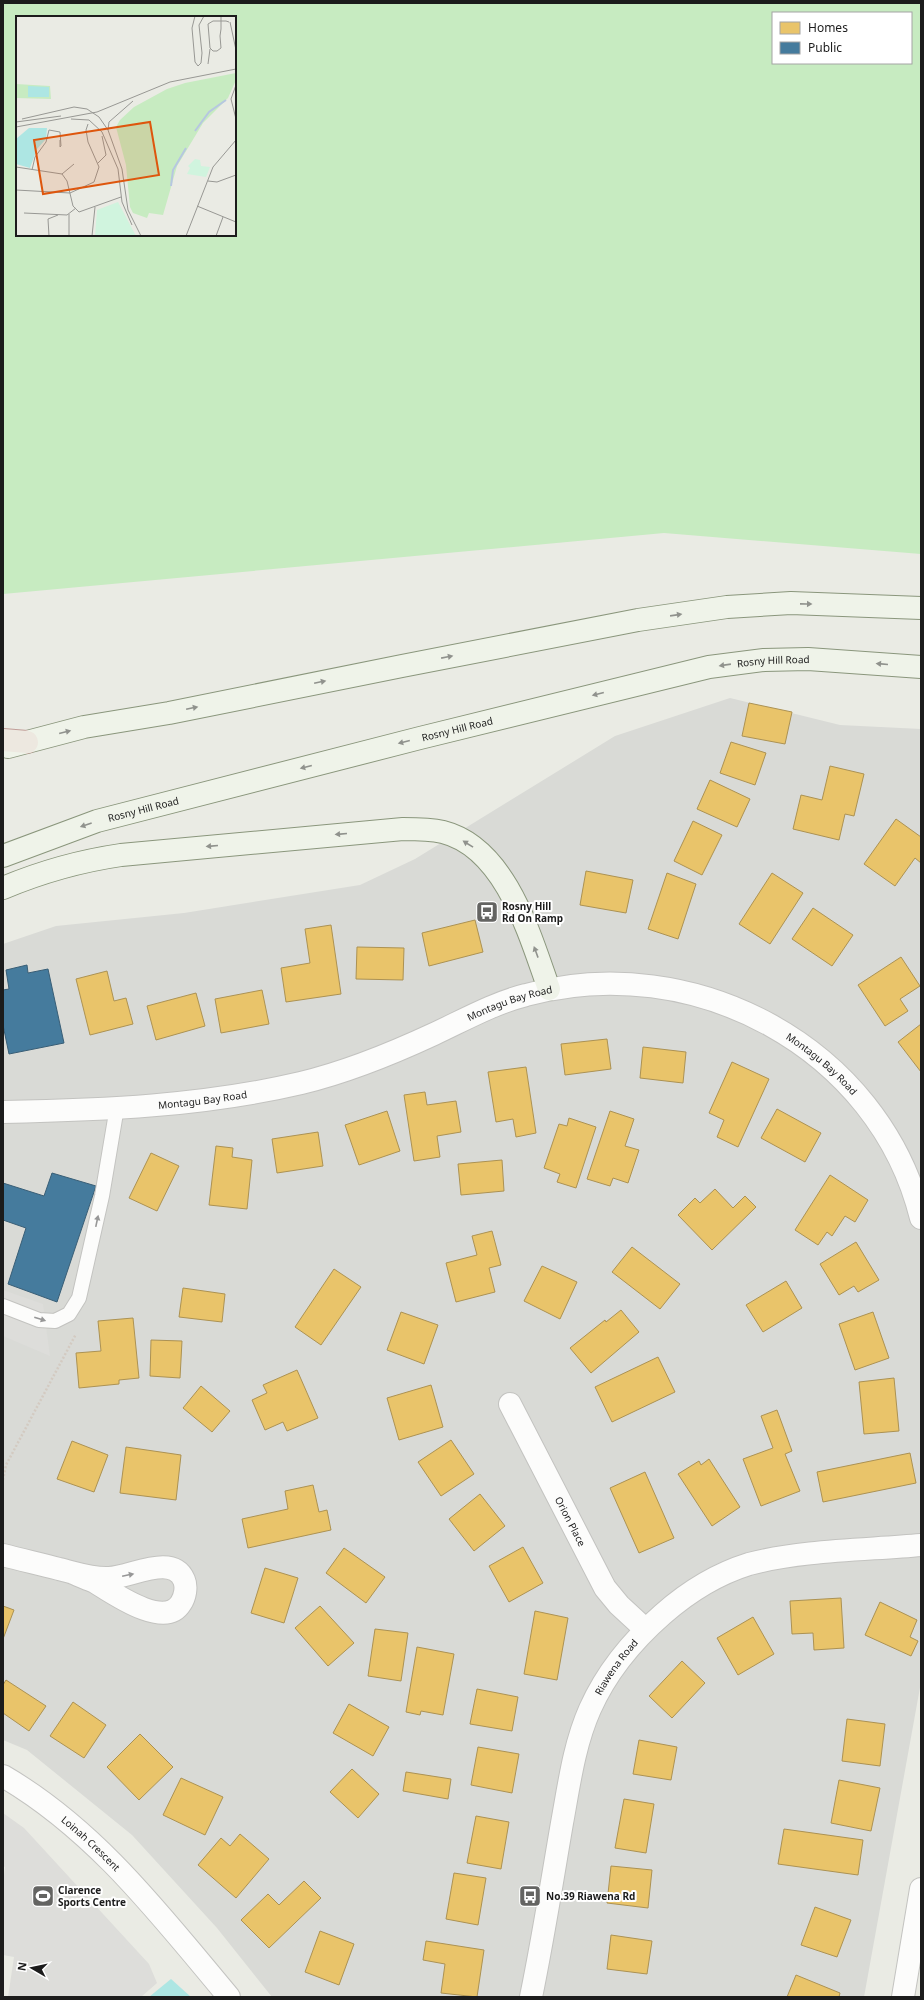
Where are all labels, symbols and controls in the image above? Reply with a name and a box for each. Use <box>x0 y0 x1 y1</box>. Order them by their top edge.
legend <box>772 12 912 64</box>
inset map <box>16 16 236 236</box>
text: Homes <box>808 19 848 36</box>
text: Public <box>808 39 842 56</box>
one-way arrow <box>800 601 813 607</box>
one-way arrow <box>670 612 683 618</box>
street label: Rosny Hill Road <box>736 652 810 670</box>
one-way arrow <box>441 654 453 660</box>
one-way arrow <box>876 660 888 667</box>
one-way arrow <box>719 662 731 668</box>
one-way arrow <box>314 679 326 685</box>
one-way arrow <box>592 691 604 697</box>
one-way arrow <box>186 705 199 711</box>
street label: Rosny Hill Road <box>420 713 494 744</box>
one-way arrow <box>59 729 71 735</box>
one-way arrow <box>398 739 410 745</box>
one-way arrow <box>300 764 312 770</box>
street label: Rosny Hill Road <box>106 793 180 825</box>
one-way arrow <box>79 822 91 828</box>
one-way arrow <box>335 831 347 838</box>
one-way arrow <box>462 841 474 848</box>
one-way arrow <box>206 843 218 850</box>
bus stop icon: Rosny Hill Rd On Ramp <box>474 899 500 925</box>
place label: Rosny Hill Rd On Ramp <box>502 899 563 925</box>
one-way arrow <box>533 946 539 958</box>
street label: Montagu Bay Road <box>465 982 553 1024</box>
street label: Montagu Bay Road <box>784 1029 861 1098</box>
street label: Montagu Bay Road <box>157 1087 248 1112</box>
one-way arrow <box>94 1215 100 1227</box>
one-way arrow <box>34 1316 46 1322</box>
street label: Orion Place <box>552 1494 589 1549</box>
one-way arrow <box>121 1572 134 1578</box>
street label: Riawena Road <box>591 1636 641 1698</box>
street label: Loinah Crescent <box>59 1812 124 1874</box>
sports icon: Clarence Sports Centre <box>30 1883 56 1909</box>
place label: Clarence Sports Centre <box>58 1883 126 1909</box>
bus stop icon: No.39 Riawena Rd <box>517 1883 543 1909</box>
place label: No.39 Riawena Rd <box>546 1889 635 1903</box>
north arrow <box>12 1948 52 1988</box>
text: N <box>14 1961 30 1972</box>

